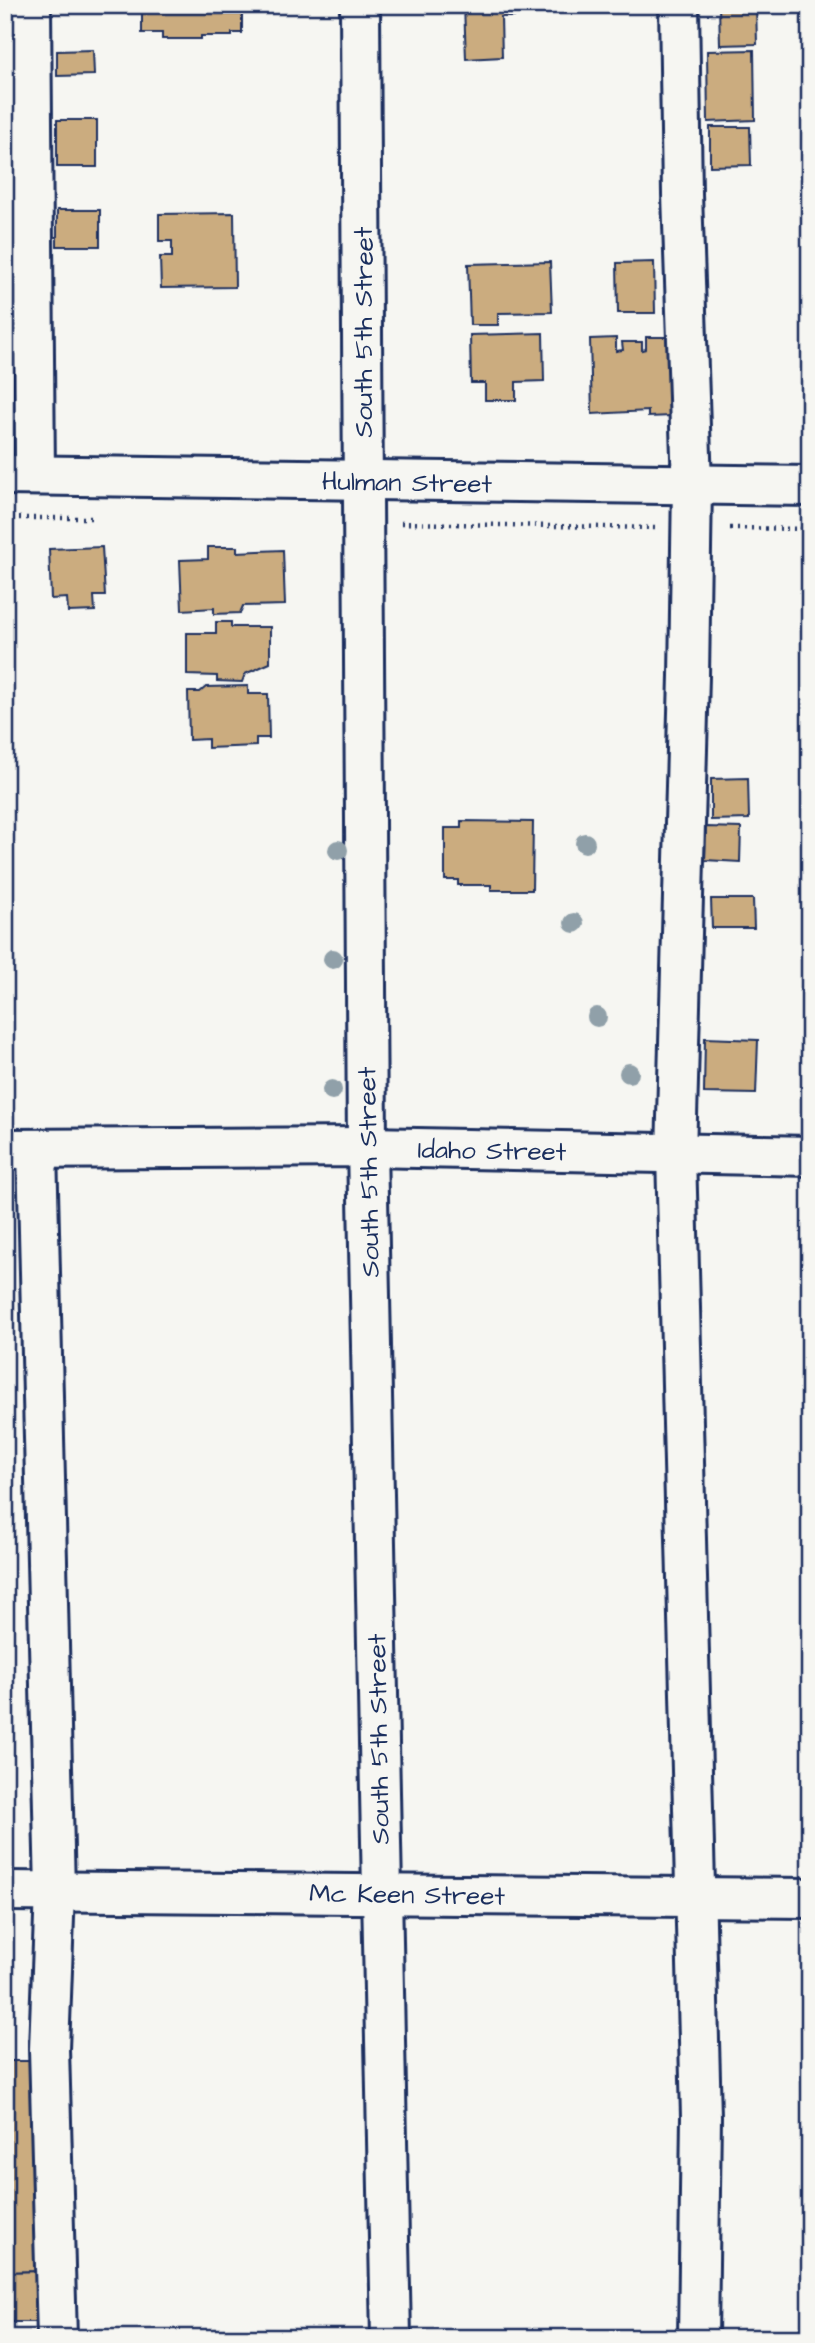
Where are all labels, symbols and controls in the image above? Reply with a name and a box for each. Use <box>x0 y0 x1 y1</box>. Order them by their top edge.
street label: South 5th Street <box>346 226 382 437</box>
street label: Hulman Street <box>322 464 493 502</box>
street label: South 5th Street <box>349 1066 389 1278</box>
street label: Idaho Street <box>417 1132 567 1170</box>
street label: South 5th Street <box>359 1633 399 1845</box>
street label: Mc Keen Street <box>309 1875 506 1915</box>

